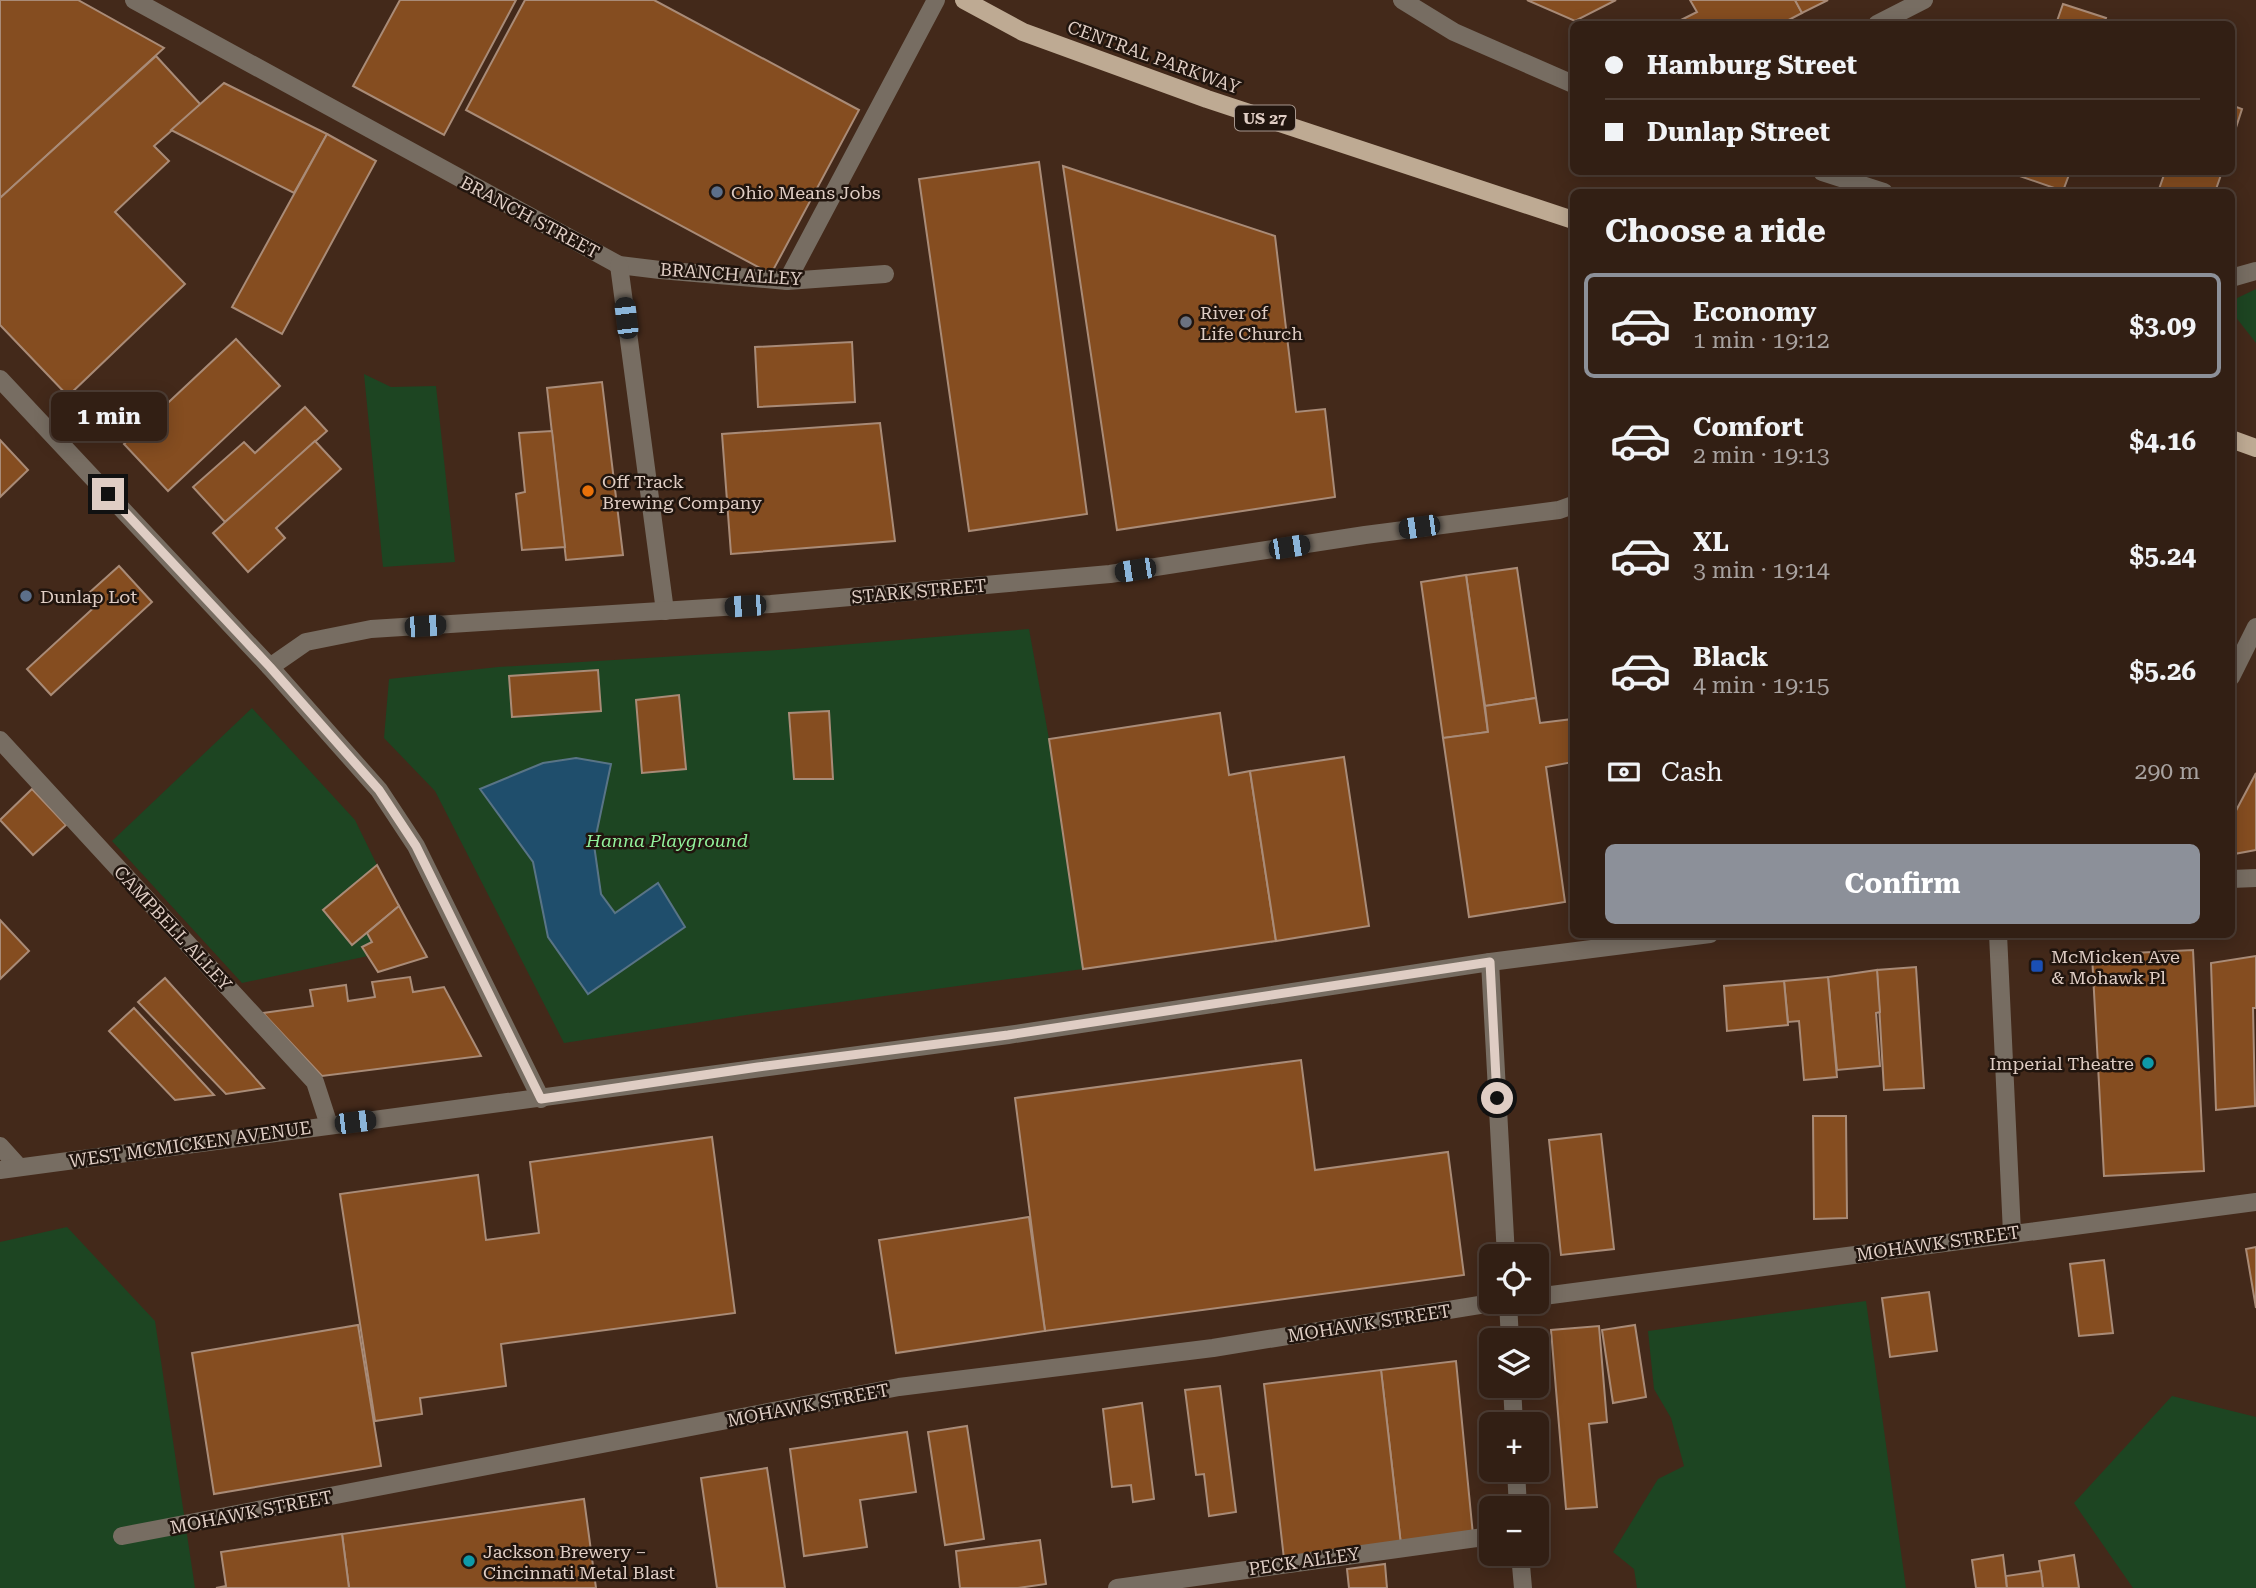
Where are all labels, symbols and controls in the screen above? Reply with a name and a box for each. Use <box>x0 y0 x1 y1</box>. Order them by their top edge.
street label: CENTRAL PARKWAY <box>1065 16 1244 98</box>
text: Hamburg Street <box>1647 50 1857 80</box>
road number: US 27 <box>1235 106 1295 130</box>
text: Dunlap Street <box>1647 117 1830 147</box>
street label: BRANCH STREET <box>457 171 603 263</box>
place label: Ohio Means Jobs <box>731 182 881 203</box>
marker: Ohio Means Jobs <box>709 184 725 200</box>
text: Choose a ride <box>1605 212 1826 250</box>
street label: BRANCH ALLEY <box>659 259 804 290</box>
icon: car <box>1609 294 1672 357</box>
car <box>614 296 639 340</box>
text: Economy <box>1693 297 1816 327</box>
place label: River of Life Church <box>1200 302 1303 344</box>
text: $3.09 <box>2130 311 2196 341</box>
marker: River of Life Church <box>1178 314 1194 330</box>
text: 1 min · 19:12 <box>1693 327 1830 354</box>
callout: 1 min <box>50 392 166 442</box>
text: 1 min <box>77 403 141 430</box>
icon: car <box>1609 409 1672 472</box>
text: Comfort <box>1693 412 1803 442</box>
text: $4.16 <box>2130 426 2196 456</box>
text: 2 min · 19:13 <box>1693 442 1830 469</box>
place label: Off Track Brewing Company <box>602 471 762 513</box>
route end <box>92 478 124 510</box>
marker: Off Track Brewing Company <box>580 483 596 499</box>
car <box>1397 514 1442 540</box>
icon: car <box>1609 524 1672 587</box>
text: XL <box>1693 527 1729 557</box>
car <box>1267 533 1312 561</box>
text: $5.24 <box>2130 541 2196 571</box>
car <box>1113 556 1158 584</box>
text: 3 min · 19:14 <box>1693 557 1830 584</box>
street label: STARK STREET <box>851 575 987 607</box>
place label: Dunlap Lot <box>40 586 137 607</box>
marker: Dunlap Lot <box>18 588 34 604</box>
car <box>724 594 767 618</box>
car <box>404 614 447 638</box>
icon: car <box>1609 639 1672 702</box>
text: Black <box>1693 642 1768 672</box>
text: $5.26 <box>2130 656 2196 686</box>
text: 4 min · 19:15 <box>1693 672 1830 699</box>
icon: cash <box>1605 753 1643 791</box>
text: Cash <box>1661 757 1723 787</box>
text: 290 m <box>2135 758 2200 785</box>
park label: Hanna Playground <box>585 830 748 851</box>
button: Confirm <box>1605 844 2200 924</box>
street label: CAMPBELL ALLEY <box>110 861 237 995</box>
place label: McMicken Ave & Mohawk Pl <box>2051 946 2180 988</box>
marker: McMicken Ave & Mohawk Pl <box>2029 958 2045 974</box>
place label: Imperial Theatre <box>1989 1053 2134 1074</box>
marker: Imperial Theatre <box>2140 1055 2156 1071</box>
route start <box>1481 1082 1513 1114</box>
car <box>333 1109 378 1135</box>
street label: WEST MCMICKEN AVENUE <box>68 1117 312 1171</box>
street label: MOHAWK STREET <box>1855 1221 2021 1265</box>
map controls <box>1479 1244 1549 1566</box>
button: locate <box>1479 1244 1549 1314</box>
street label: MOHAWK STREET <box>1286 1300 1452 1346</box>
button: layers <box>1479 1328 1549 1398</box>
street label: MOHAWK STREET <box>725 1379 891 1431</box>
button: + <box>1479 1412 1549 1482</box>
street label: MOHAWK STREET <box>168 1486 334 1538</box>
button: − <box>1479 1496 1549 1566</box>
place label: Jackson Brewery – Cincinnati Metal Blast <box>483 1541 675 1583</box>
street label: PECK ALLEY <box>1247 1543 1362 1579</box>
marker: Jackson Brewery – Cincinnati Metal Blast <box>461 1553 477 1569</box>

